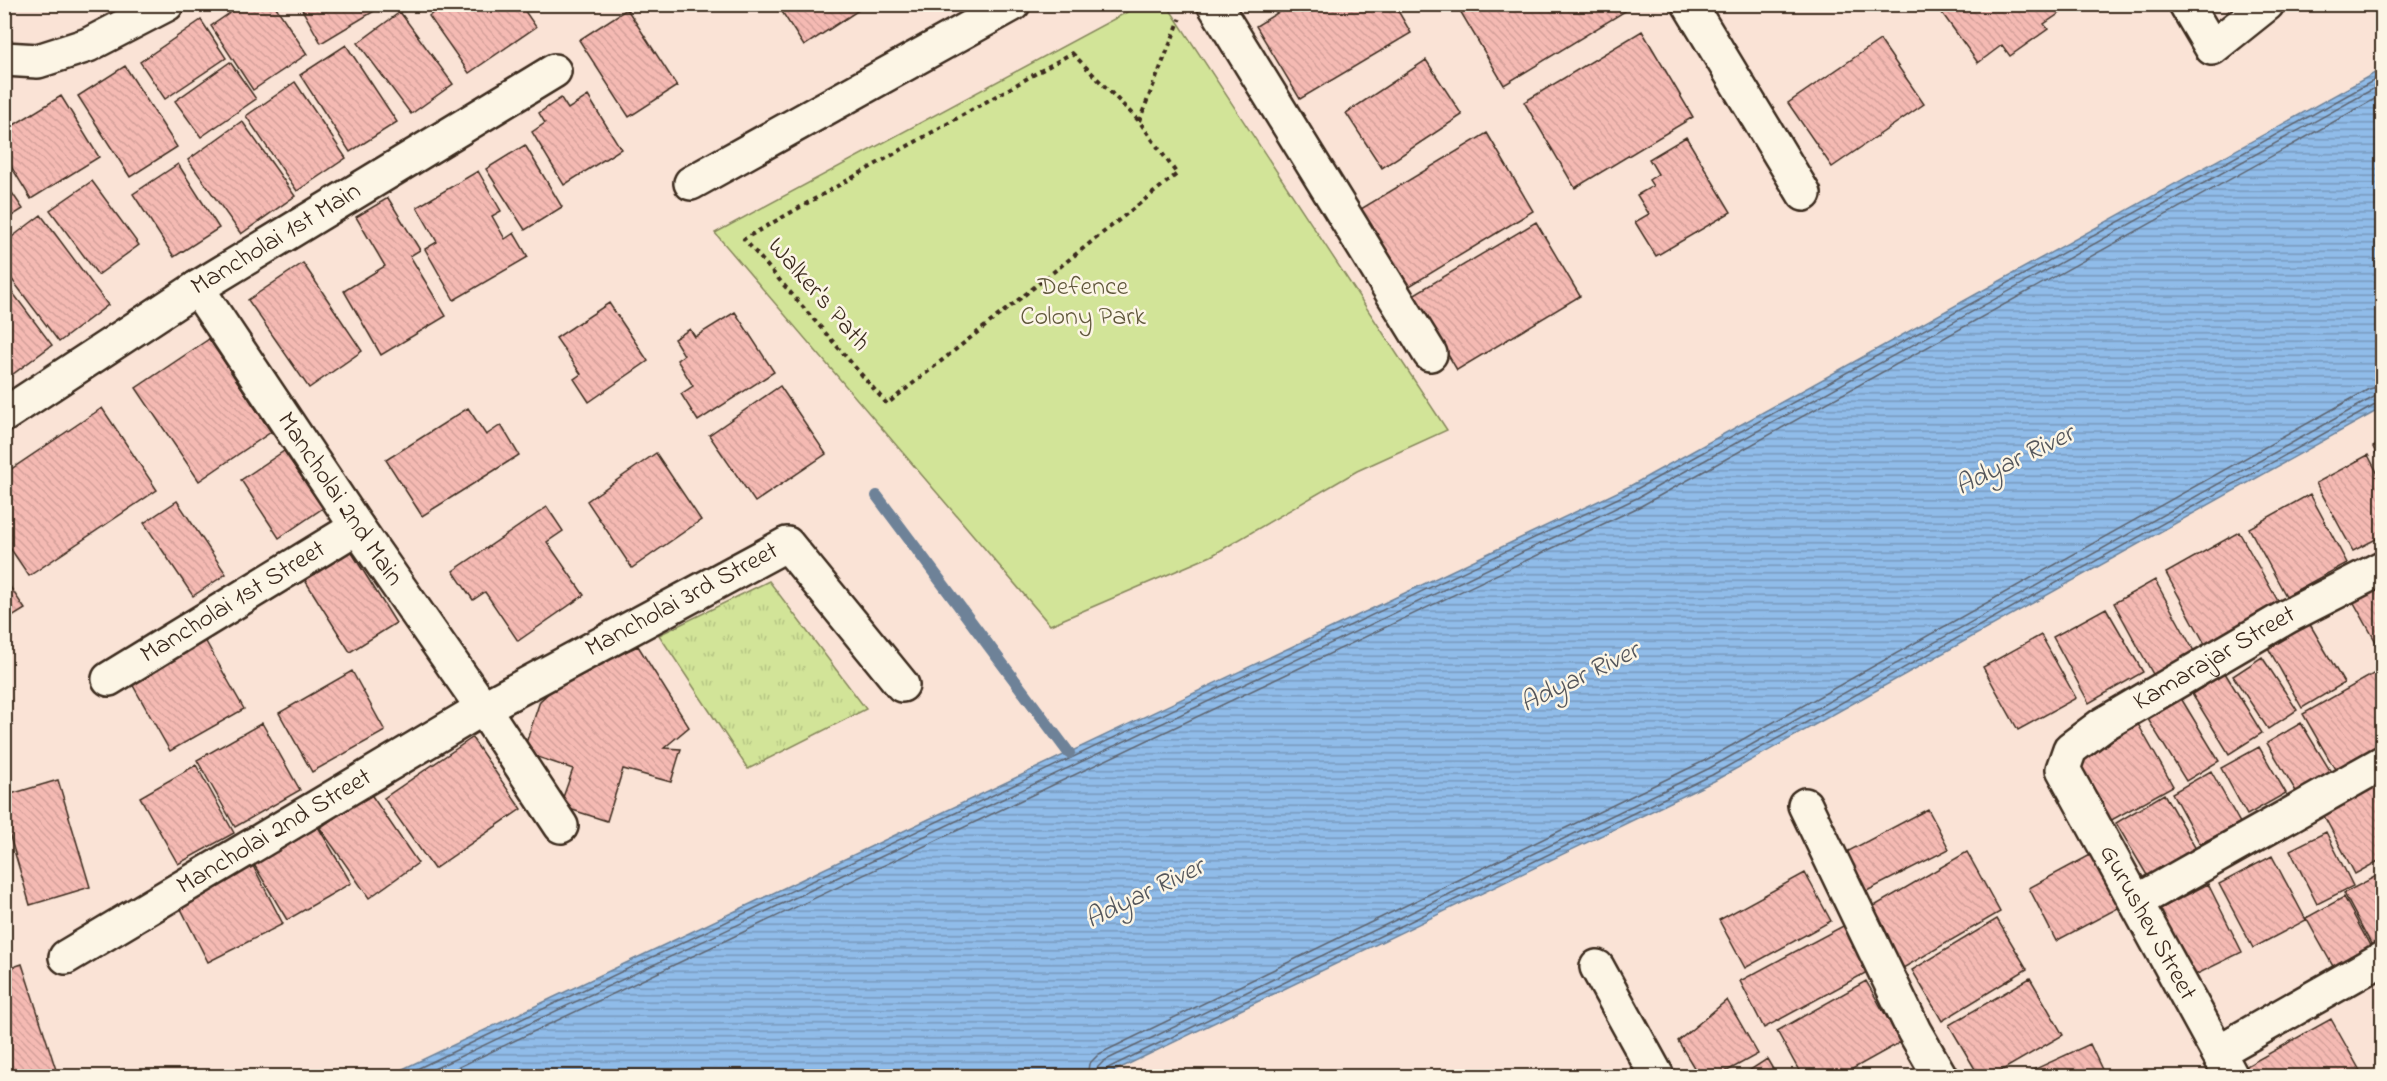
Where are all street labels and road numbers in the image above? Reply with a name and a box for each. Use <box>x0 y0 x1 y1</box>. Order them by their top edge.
street label: Mancholai 1st Main <box>184 173 369 306</box>
street label: Walker's Path <box>758 229 878 361</box>
street label: Mancholai 2nd Main <box>267 405 412 594</box>
street label: Mancholai 1st Street <box>133 531 334 674</box>
street label: Mancholai 3rd Street <box>579 533 786 668</box>
street label: Kamarajar Street <box>2127 596 2303 721</box>
street label: Mancholai 2nd Street <box>170 759 380 905</box>
street label: Gurushev Street <box>2088 838 2206 1008</box>

